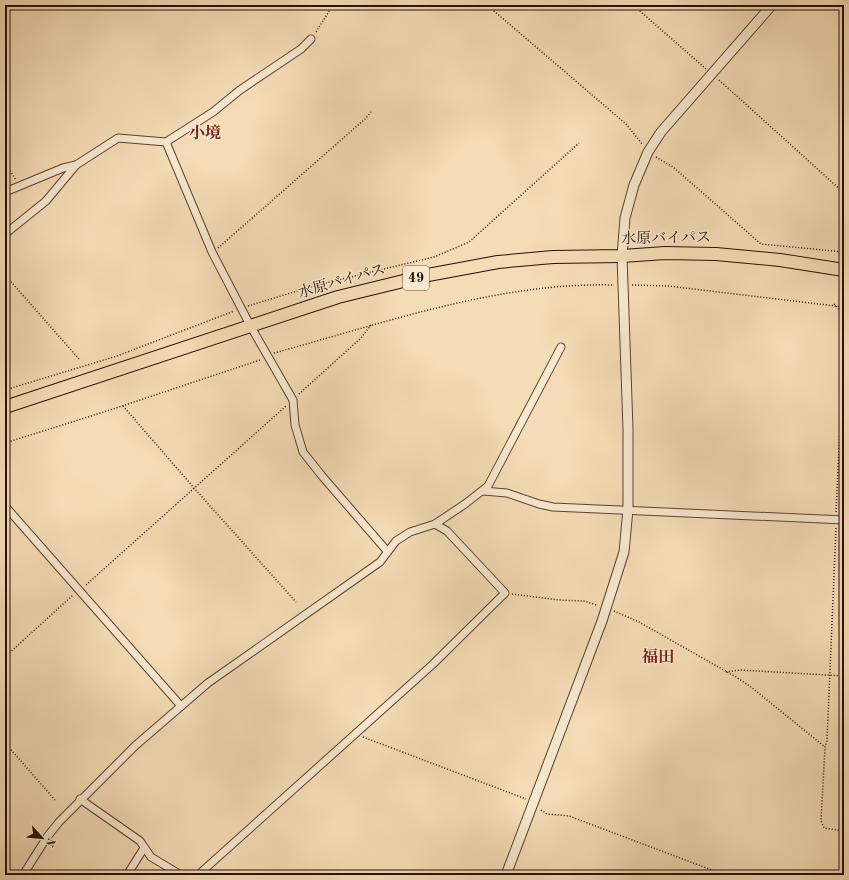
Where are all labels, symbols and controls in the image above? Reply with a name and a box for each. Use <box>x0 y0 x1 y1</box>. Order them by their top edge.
district label: 小境 <box>189 124 221 142</box>
street label: 水原バイパス <box>621 229 711 247</box>
street label: 水原バイパス <box>296 261 387 302</box>
road number: 49 <box>403 266 429 290</box>
district label: 福田 <box>641 648 674 666</box>
north arrow <box>22 818 62 858</box>
text: N <box>42 836 56 849</box>

